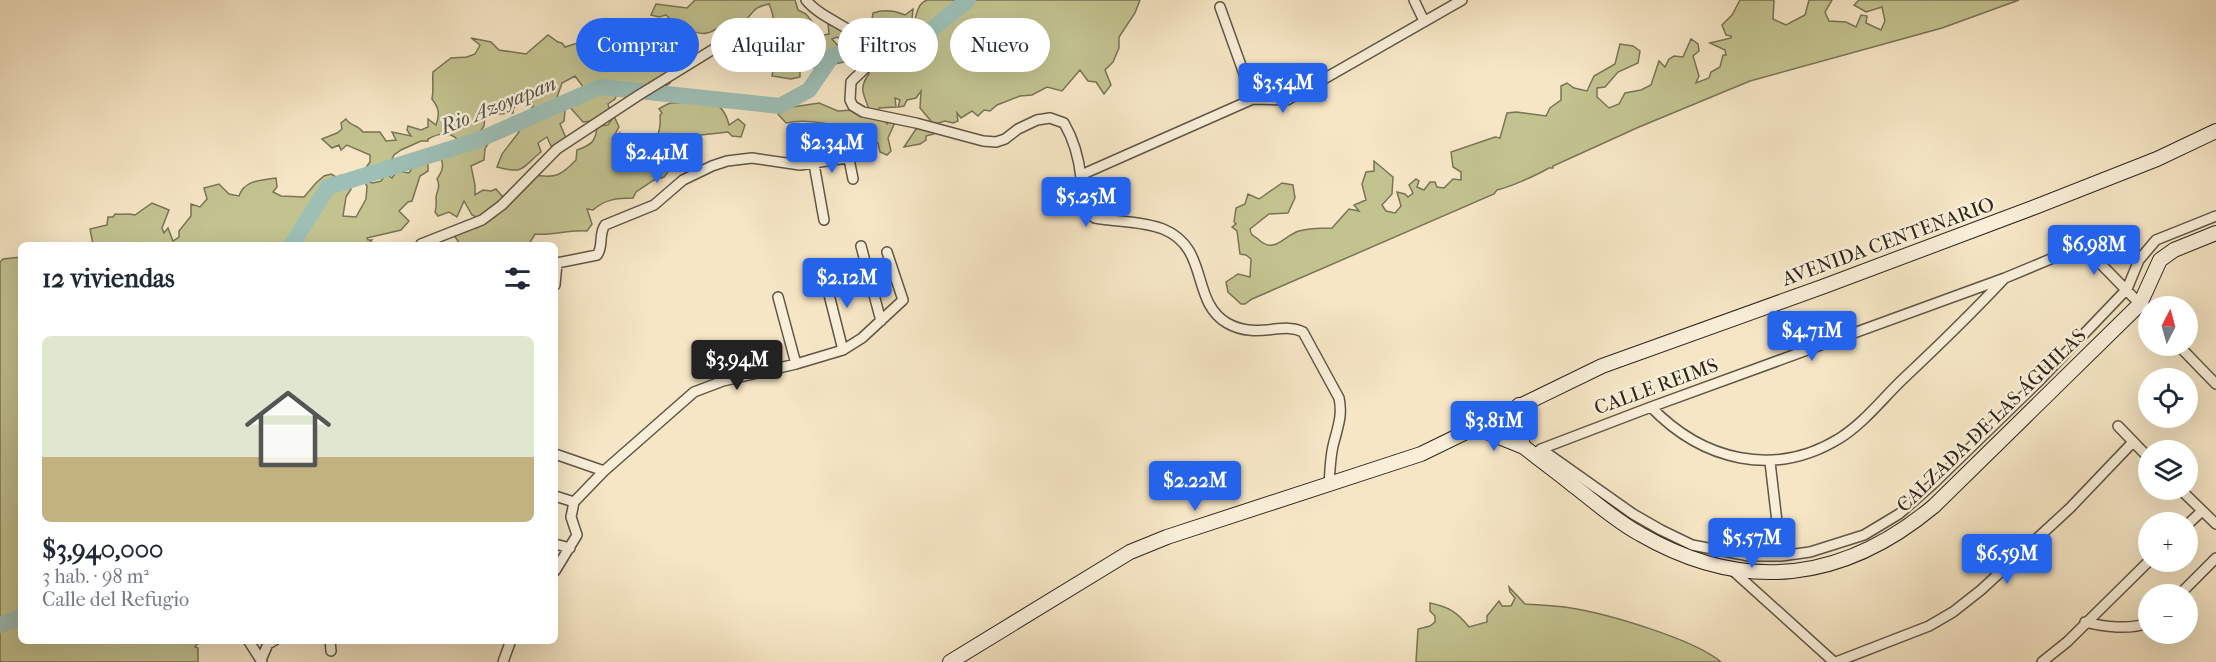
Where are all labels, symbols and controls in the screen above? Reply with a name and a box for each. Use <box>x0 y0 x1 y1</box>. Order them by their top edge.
chip: Comprar <box>576 18 699 72</box>
chip: Alquilar <box>711 18 826 72</box>
chip: Filtros <box>838 18 938 72</box>
chip: Nuevo <box>950 18 1050 72</box>
pin: $3.54M <box>1234 63 1332 114</box>
water label: Rio Azoyapan <box>435 71 560 140</box>
text: $3.54M <box>1252 71 1314 94</box>
pin: $2.34M <box>783 123 881 174</box>
text: $2.34M <box>800 131 864 154</box>
pin: $2.41M <box>608 133 706 184</box>
text: $2.41M <box>626 141 688 164</box>
pin: $5.25M <box>1037 177 1135 228</box>
text: $5.25M <box>1056 185 1116 208</box>
street label: AVENIDA CENTENARIO <box>1778 192 1997 291</box>
pin: $6.98M <box>2045 225 2143 276</box>
text: $6.98M <box>2062 233 2126 256</box>
pin: $2.12M <box>798 258 896 309</box>
icon: filters <box>501 262 534 295</box>
text: 12 viviendas <box>42 263 175 294</box>
text: $2.12M <box>817 266 877 289</box>
north arrow <box>2138 296 2198 356</box>
map controls <box>2138 296 2198 644</box>
pin: $4.71M <box>1763 311 1861 362</box>
text: $4.71M <box>1781 319 1843 342</box>
street label: CALZADA DE LAS ÁGUILAS <box>1891 323 2091 517</box>
pin: $3.94M <box>688 340 786 391</box>
text: $3.94M <box>705 348 769 371</box>
street label: CALLE REIMS <box>1591 353 1721 420</box>
button: locate <box>2138 368 2198 428</box>
icon: home <box>234 375 342 483</box>
pin: $3.81M <box>1445 401 1543 452</box>
text: $3.81M <box>1465 409 1523 432</box>
button: layers <box>2138 440 2198 500</box>
pin: $2.22M <box>1146 461 1244 512</box>
text: $2.22M <box>1163 469 1227 492</box>
button: + <box>2138 512 2198 572</box>
pin: $5.57M <box>1703 518 1801 569</box>
text: $5.57M <box>1722 526 1782 549</box>
text: $3,940,000 <box>42 534 163 565</box>
pin: $6.59M <box>1958 534 2056 585</box>
text: $6.59M <box>1976 542 2038 565</box>
text: 3 hab. · 98 m² <box>42 565 149 588</box>
button: − <box>2138 584 2198 644</box>
text: Calle del Refugio <box>42 588 189 611</box>

